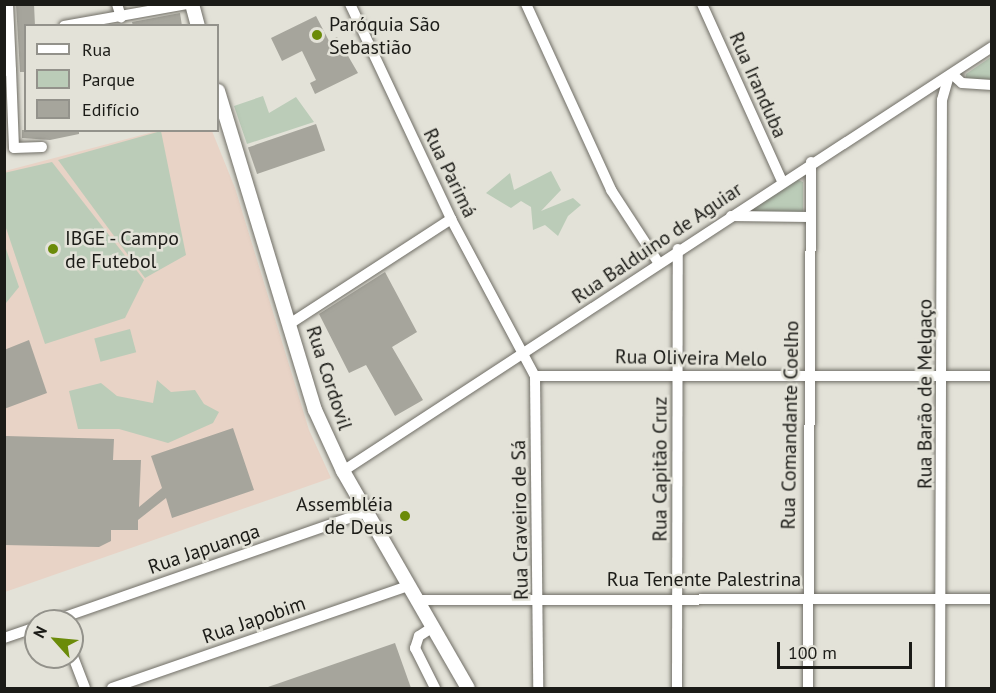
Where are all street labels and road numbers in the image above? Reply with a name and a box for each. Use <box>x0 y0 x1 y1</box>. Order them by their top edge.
street label: Rua Iranduba <box>724 28 792 142</box>
street label: Rua Parimá <box>418 124 482 222</box>
street label: Rua Balduino de Aguiar <box>567 177 747 309</box>
street label: Rua Barão de Melgaço <box>913 299 937 489</box>
street label: Rua Comandante Coelho <box>776 320 804 530</box>
street label: Rua Cordovil <box>301 323 357 433</box>
street label: Rua Oliveira Melo <box>615 345 767 371</box>
street label: Rua Capitão Cruz <box>648 396 672 542</box>
street label: Rua Craveiro de Sá <box>507 440 533 600</box>
street label: Rua Japuanga <box>145 519 263 579</box>
street label: Rua Tenente Palestrina <box>606 567 802 591</box>
street label: Rua Japobim <box>199 591 309 649</box>

